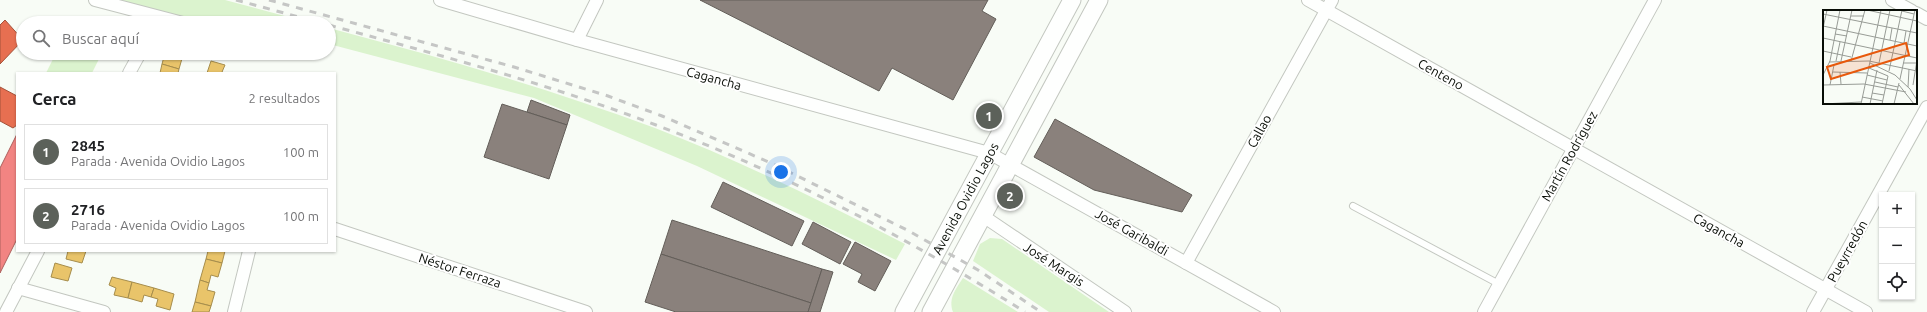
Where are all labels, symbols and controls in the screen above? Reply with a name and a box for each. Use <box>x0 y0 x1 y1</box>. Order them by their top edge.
inset map <box>1823 10 1917 104</box>
search box <box>16 16 336 60</box>
icon: search <box>30 27 52 49</box>
text: Buscar aquí <box>62 30 139 47</box>
street label: Centeno <box>1416 56 1466 92</box>
street label: Cagancha <box>685 64 743 92</box>
text: Cerca <box>32 89 77 108</box>
text: 2 resultados <box>249 91 320 105</box>
pin: 1 <box>976 101 1002 131</box>
street label: Martín Rodríguez <box>1538 108 1600 204</box>
street label: Callao <box>1244 112 1274 150</box>
text: 2845 <box>71 137 105 154</box>
street label: Avenida Ovidio Lagos <box>929 140 1001 257</box>
text: 1 <box>42 145 50 159</box>
text: 100 m <box>283 145 319 159</box>
text: Parada · Avenida Ovidio Lagos <box>71 154 245 168</box>
your location <box>771 162 791 182</box>
pin: 2 <box>997 181 1023 211</box>
map controls <box>1879 192 1915 300</box>
button: + <box>1879 192 1915 228</box>
text: 2716 <box>71 201 105 218</box>
street label: José Garibaldi <box>1093 206 1171 258</box>
text: 2 <box>42 209 50 223</box>
text: 100 m <box>283 209 319 223</box>
street label: Cagancha <box>1691 210 1747 250</box>
text: Parada · Avenida Ovidio Lagos <box>71 218 245 232</box>
street label: Pueyrredón <box>1824 218 1870 284</box>
button: − <box>1879 228 1915 264</box>
street label: José Margis <box>1021 239 1087 289</box>
street label: Néstor Ferraza <box>417 250 503 290</box>
button: locate <box>1879 264 1915 300</box>

